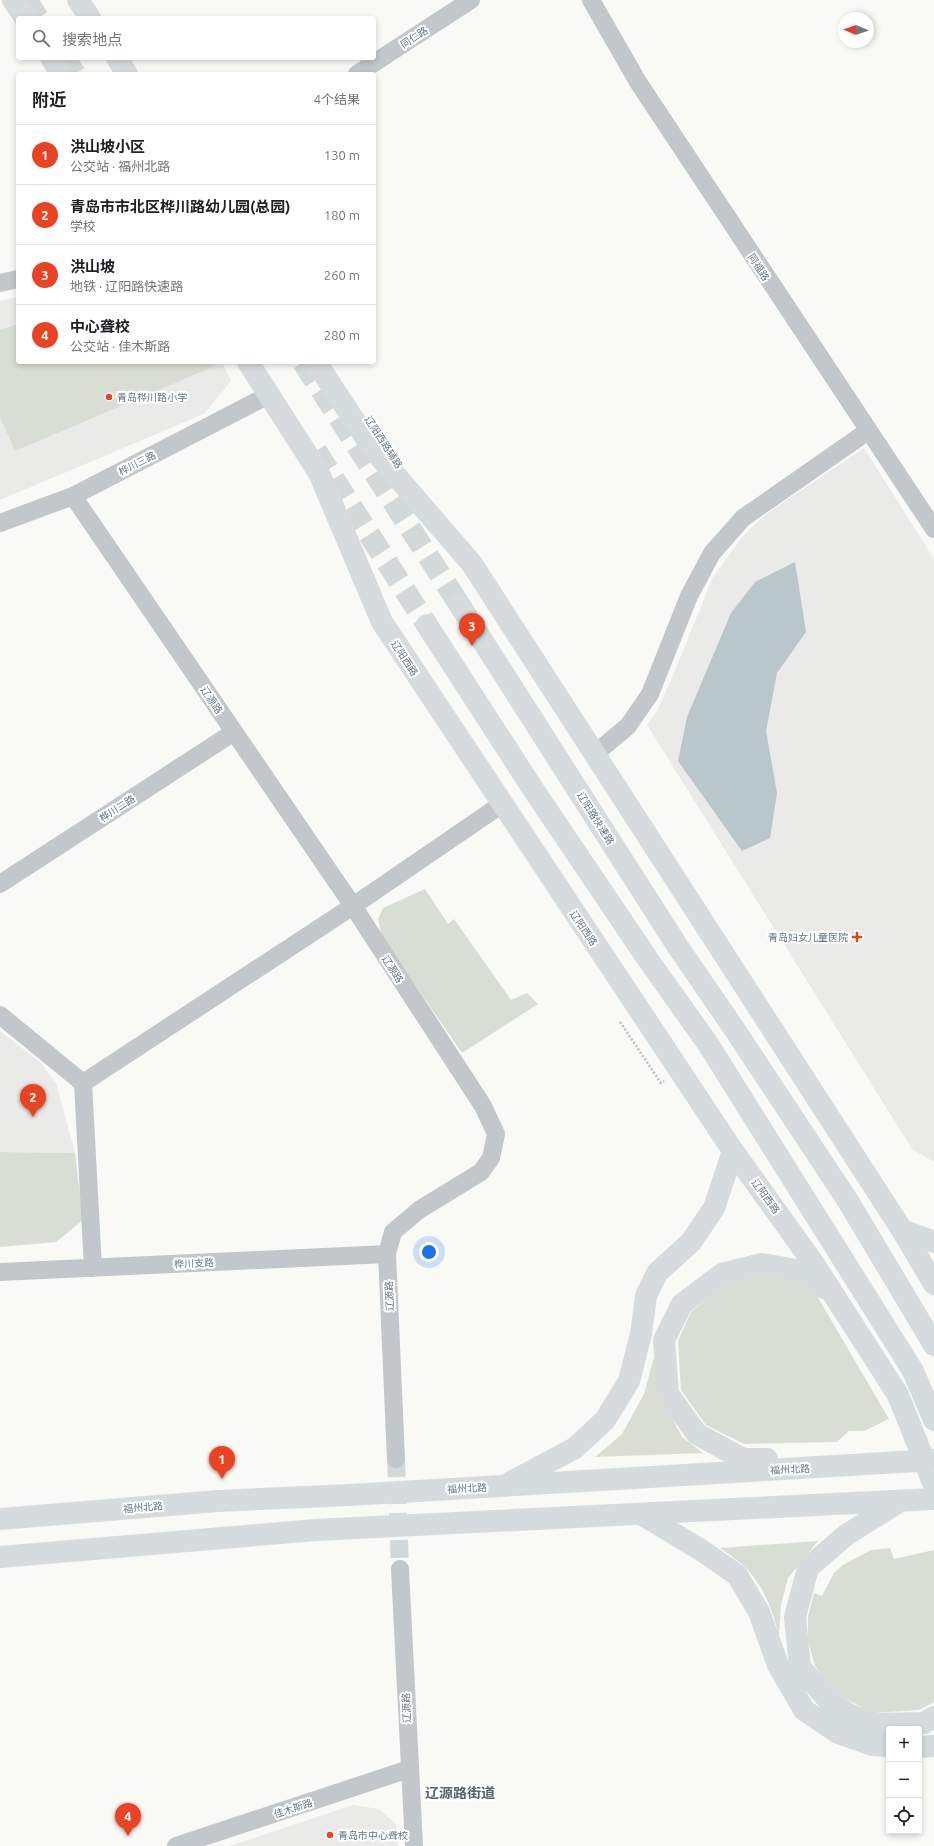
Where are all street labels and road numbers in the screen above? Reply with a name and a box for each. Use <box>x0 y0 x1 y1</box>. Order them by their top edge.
street label: 同仁路 <box>399 25 430 50</box>
street label: 同福路 <box>746 252 771 283</box>
street label: 辽阳西路辅路 <box>363 414 405 470</box>
street label: 桦川三路 <box>117 449 158 477</box>
street label: 辽阳西路 <box>389 639 420 678</box>
street label: 辽源路 <box>199 685 225 716</box>
street label: 辽阳路快速路 <box>575 790 616 847</box>
street label: 桦川二路 <box>98 793 137 824</box>
street label: 辽阳西路 <box>568 909 599 948</box>
street label: 辽源路 <box>380 954 405 985</box>
street label: 辽阳西路 <box>749 1177 782 1216</box>
street label: 桦川支路 <box>174 1257 214 1270</box>
street label: 辽源路 <box>383 1281 396 1311</box>
street label: 福州北路 <box>770 1463 810 1476</box>
street label: 福州北路 <box>447 1482 487 1495</box>
street label: 福州北路 <box>123 1500 163 1515</box>
street label: 辽源路 <box>400 1693 413 1723</box>
street label: 佳木斯路 <box>272 1797 314 1820</box>

